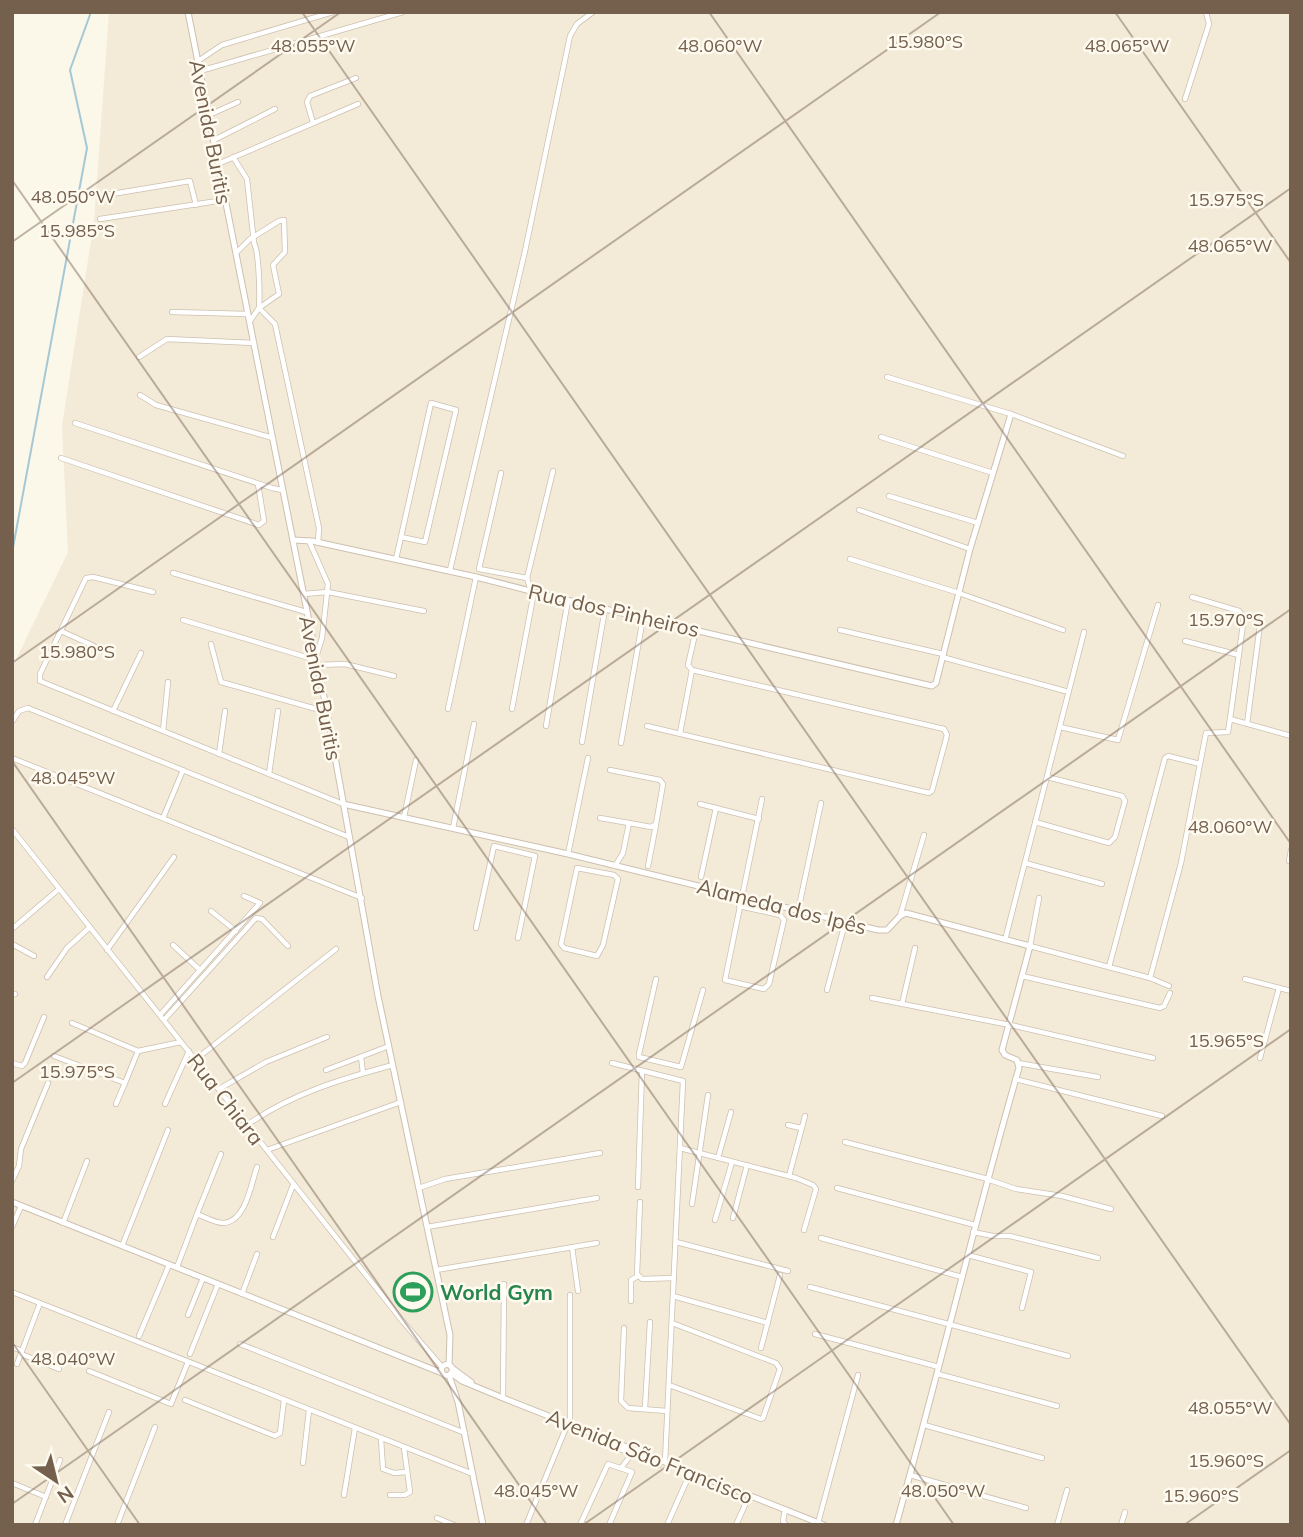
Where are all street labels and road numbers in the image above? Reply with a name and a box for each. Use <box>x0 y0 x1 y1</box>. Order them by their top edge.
street label: Avenida Buritis <box>184 57 238 207</box>
street label: Rua dos Pinheiros <box>526 578 702 642</box>
street label: Avenida Buritis <box>294 613 348 763</box>
street label: Alameda dos Ipês <box>694 872 870 940</box>
street label: Rua Chiara <box>182 1048 270 1150</box>
street label: Avenida São Francisco <box>543 1403 757 1509</box>

